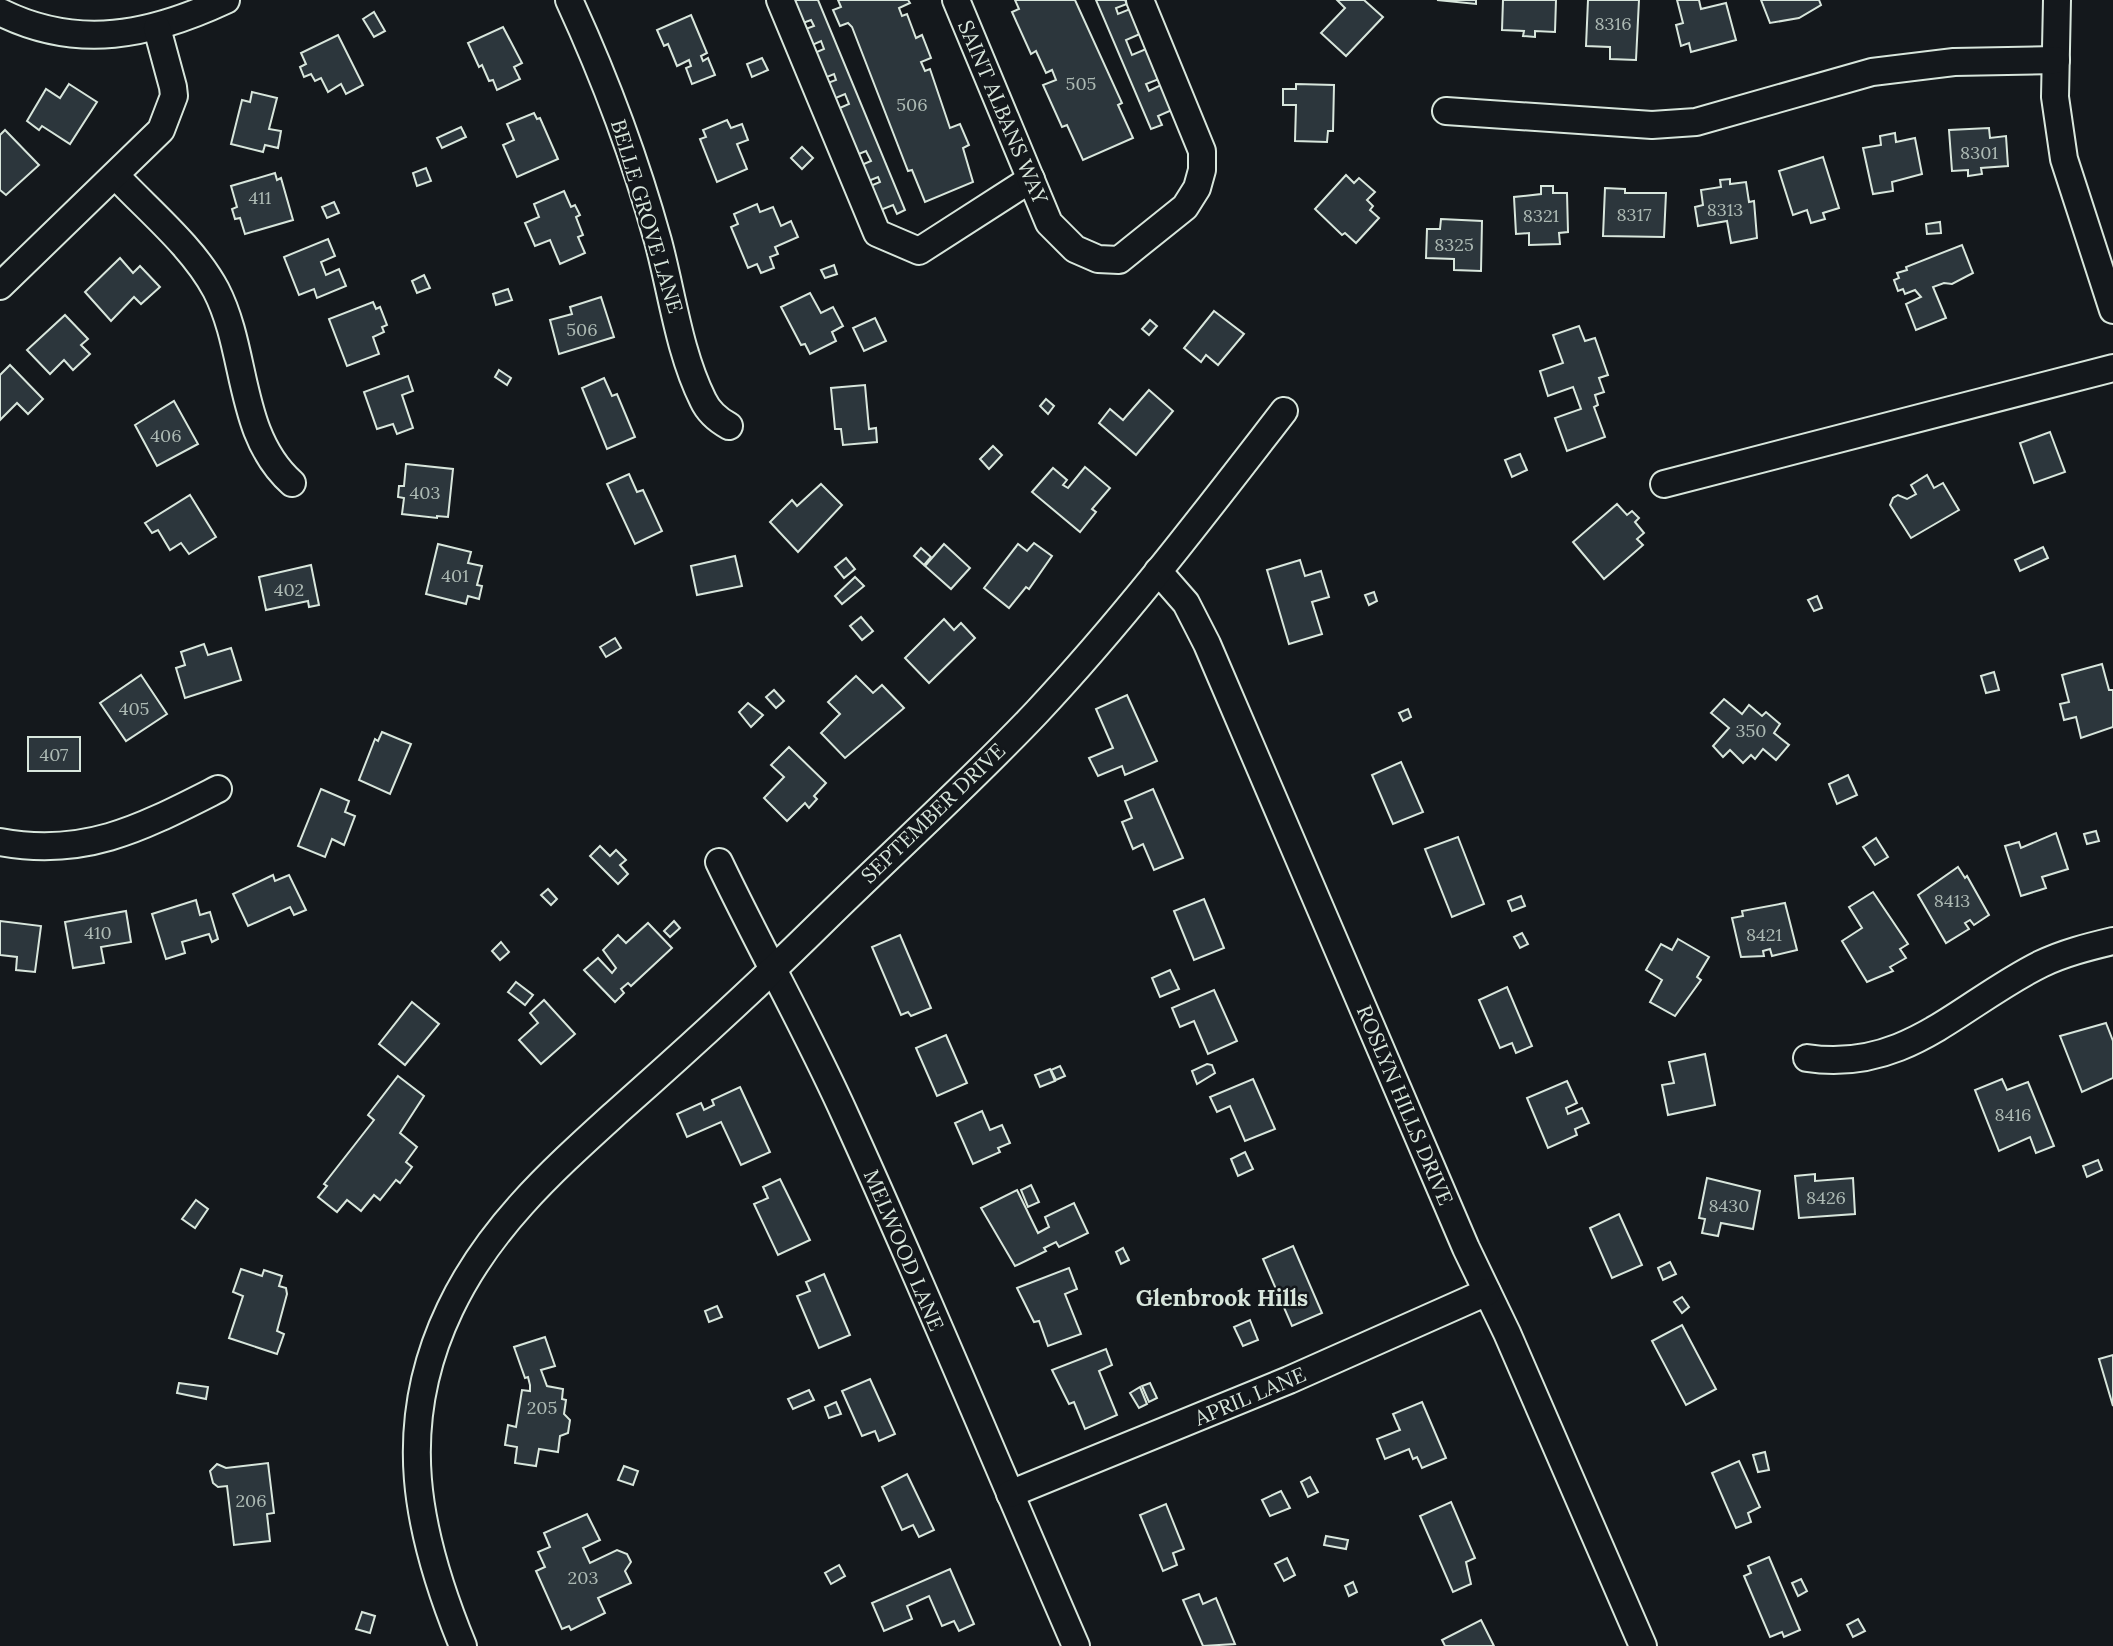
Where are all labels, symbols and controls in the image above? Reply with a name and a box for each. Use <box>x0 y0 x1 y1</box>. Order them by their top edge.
house number: 8316 <box>1594 12 1632 35</box>
street label: SAINT ALBANS WAY <box>952 16 1054 209</box>
house number: 505 <box>1066 72 1096 95</box>
house number: 506 <box>896 93 928 116</box>
street label: BELLE GROVE LANE <box>605 116 689 316</box>
house number: 8301 <box>1960 141 1998 164</box>
house number: 411 <box>249 186 271 209</box>
house number: 8313 <box>1707 198 1743 221</box>
house number: 8317 <box>1617 203 1652 226</box>
house number: 8321 <box>1523 204 1559 227</box>
house number: 8325 <box>1434 233 1474 256</box>
house number: 506 <box>566 318 598 341</box>
house number: 406 <box>150 424 182 447</box>
house number: 403 <box>410 481 440 504</box>
house number: 401 <box>441 564 469 587</box>
house number: 402 <box>274 578 304 601</box>
house number: 405 <box>119 697 149 720</box>
house number: 350 <box>1735 719 1767 742</box>
street label: SEPTEMBER DRIVE <box>855 737 1011 889</box>
house number: 407 <box>40 743 68 766</box>
house number: 8413 <box>1934 889 1970 912</box>
house number: 410 <box>84 921 112 944</box>
house number: 8421 <box>1746 923 1782 946</box>
street label: ROSLYN HILLS DRIVE <box>1351 1001 1459 1209</box>
house number: 8416 <box>1995 1103 2031 1126</box>
street label: MELWOOD LANE <box>858 1165 950 1335</box>
house number: 8426 <box>1806 1186 1846 1209</box>
house number: 8430 <box>1708 1194 1750 1217</box>
district label: Glenbrook Hills <box>1136 1283 1308 1312</box>
street label: APRIL LANE <box>1189 1360 1310 1432</box>
house number: 205 <box>527 1396 557 1419</box>
house number: 206 <box>235 1489 267 1512</box>
house number: 203 <box>568 1566 598 1589</box>

